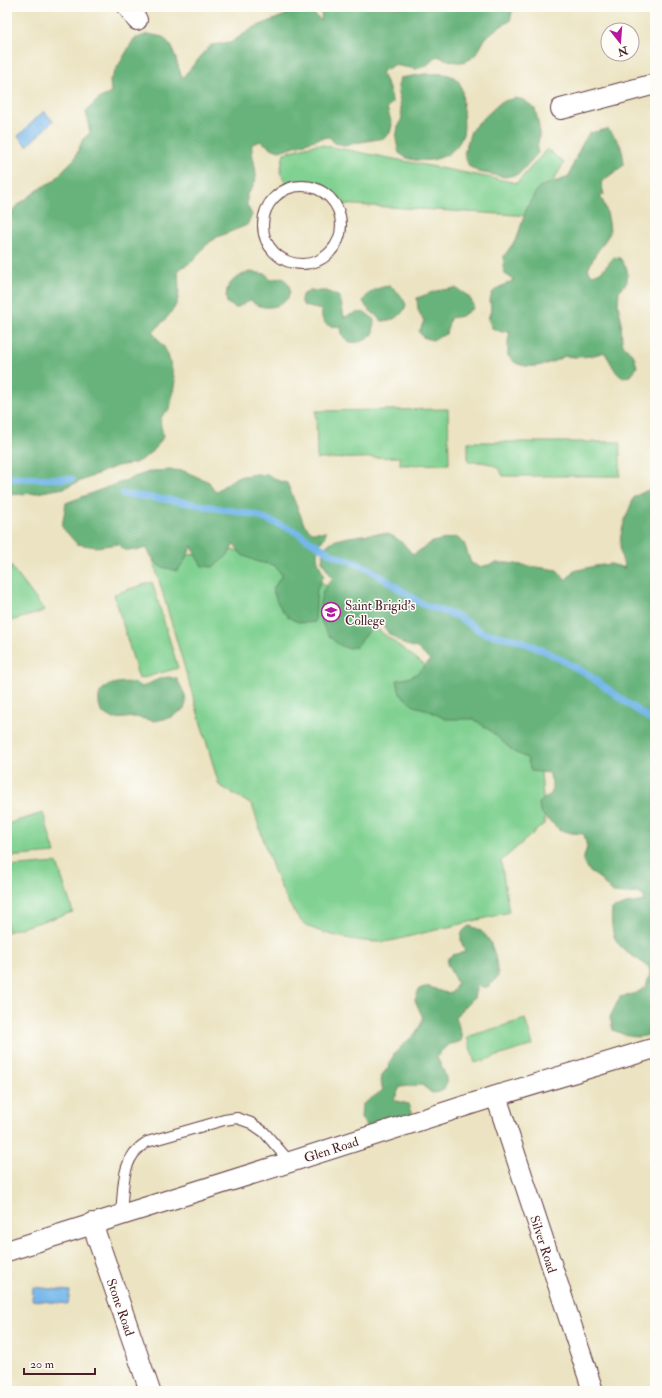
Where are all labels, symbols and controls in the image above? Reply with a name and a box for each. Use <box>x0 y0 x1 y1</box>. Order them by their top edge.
north arrow <box>600 22 640 62</box>
text: N <box>615 43 630 59</box>
place label: Saint Brigid's College <box>345 598 416 629</box>
school or university icon: Saint Brigid's College <box>320 601 342 623</box>
street label: Glen Road <box>302 1133 361 1166</box>
street label: Silver Road <box>526 1213 560 1276</box>
street label: Stone Road <box>103 1276 138 1339</box>
scale bar <box>24 1350 95 1376</box>
text: 20 m <box>30 1357 55 1372</box>

